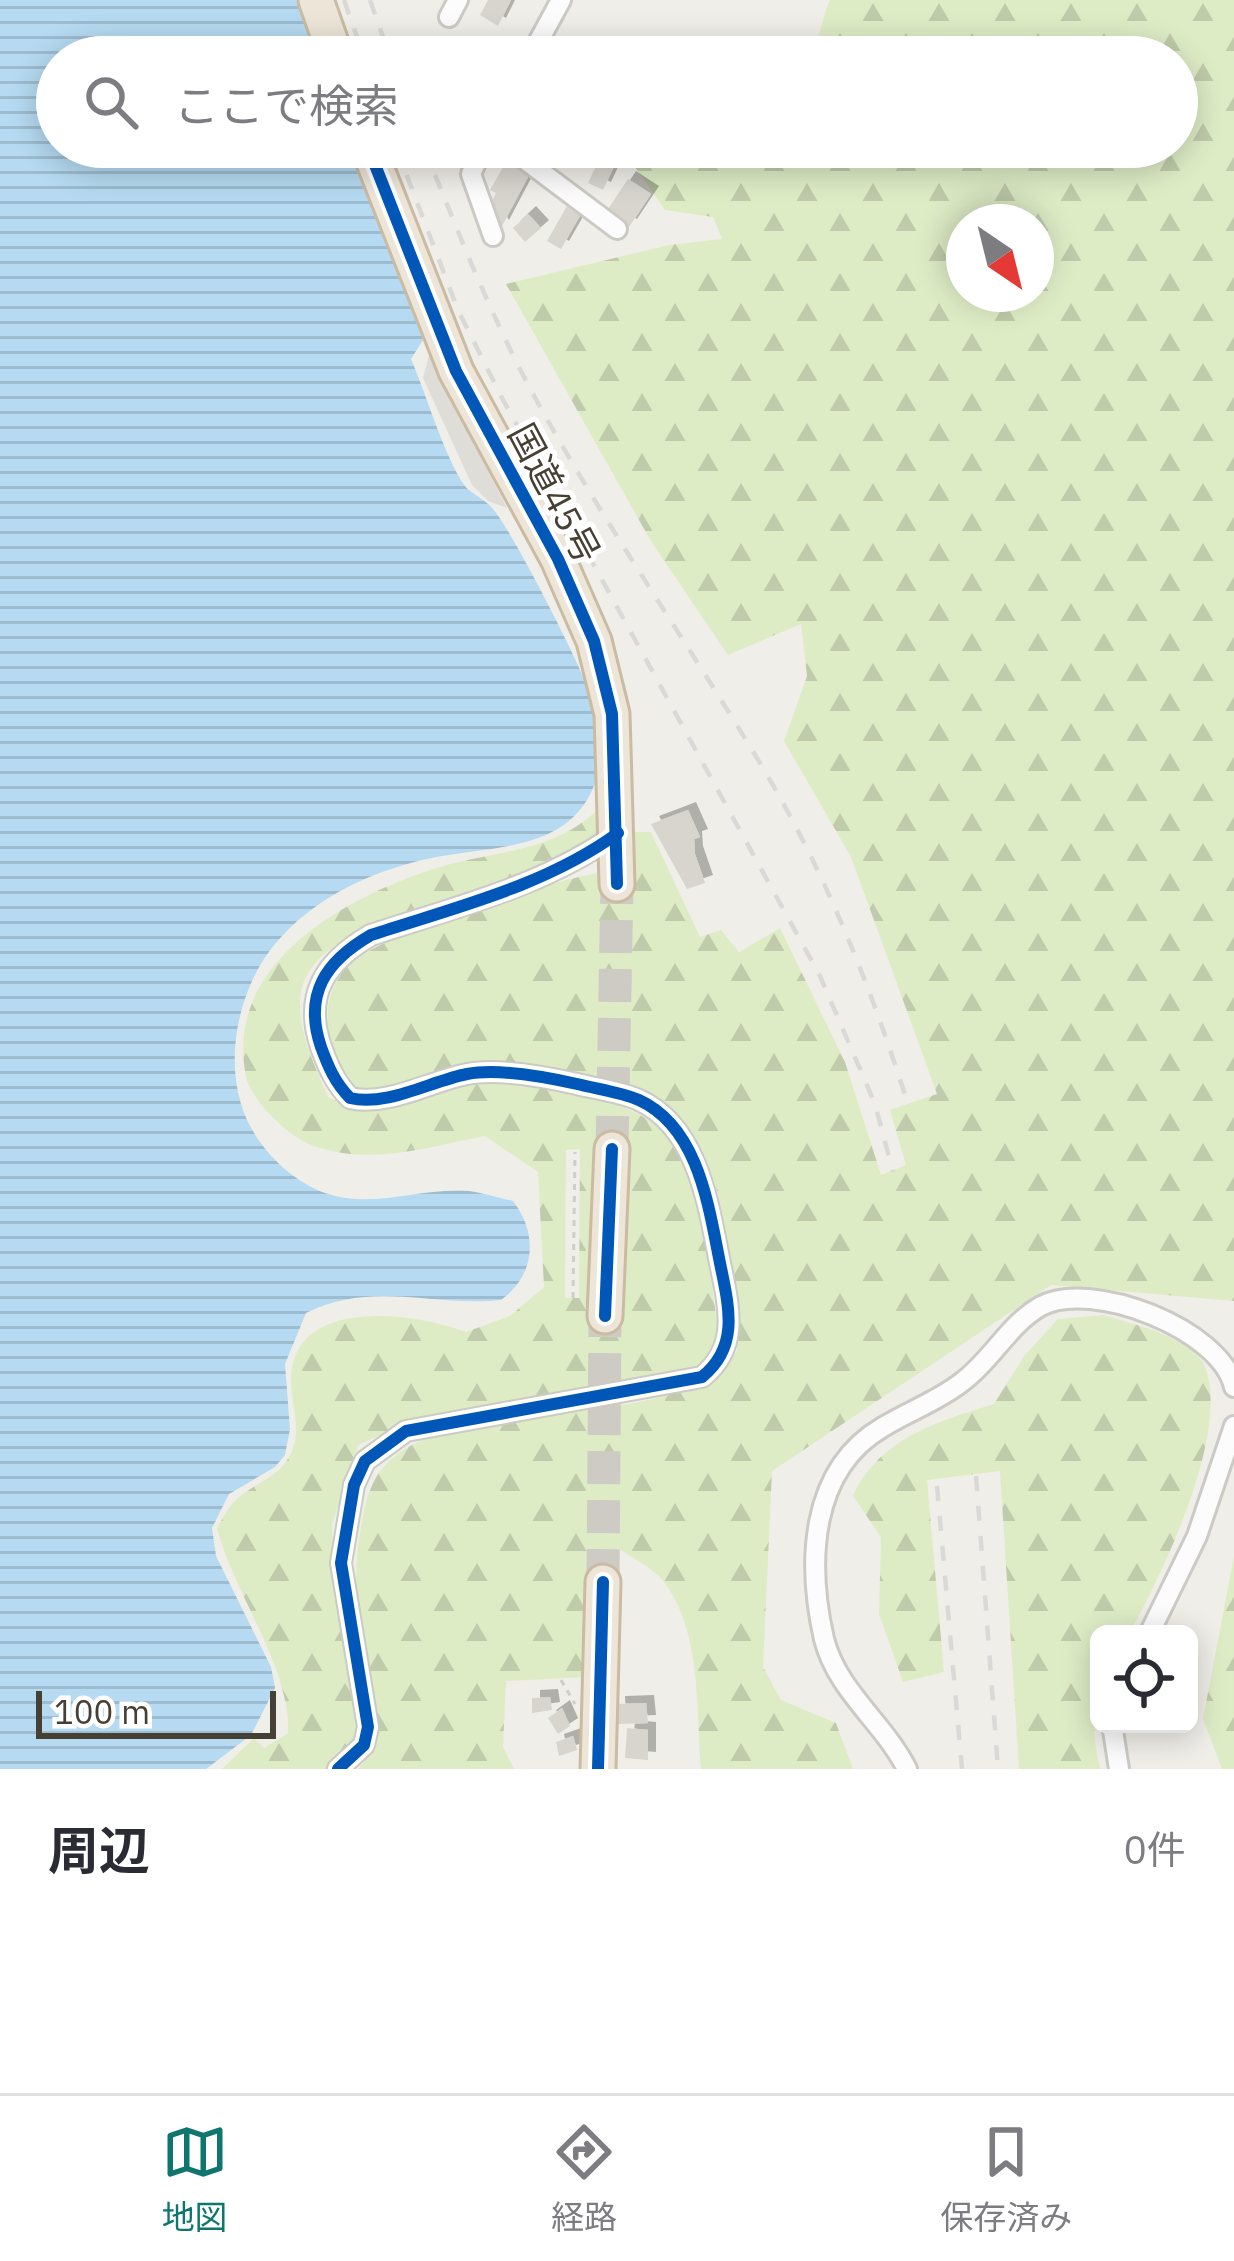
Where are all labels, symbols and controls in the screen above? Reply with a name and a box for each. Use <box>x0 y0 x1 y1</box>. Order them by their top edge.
search box <box>36 36 1198 168</box>
icon: search <box>78 69 144 135</box>
text: ここで検索 <box>174 76 399 134</box>
north arrow <box>946 204 1054 312</box>
street label: 国道45号 <box>499 415 611 571</box>
map controls <box>1090 1625 1198 1733</box>
button: locate <box>1090 1625 1198 1733</box>
scale bar <box>36 1685 276 1738</box>
text: 100 m <box>54 1690 150 1733</box>
text: 周辺 <box>48 1817 150 1883</box>
text: 0件 <box>1124 1824 1186 1875</box>
tab: 地図 <box>162 2119 228 2239</box>
tab: 経路 <box>551 2119 617 2239</box>
tab: 保存済み <box>940 2119 1072 2239</box>

